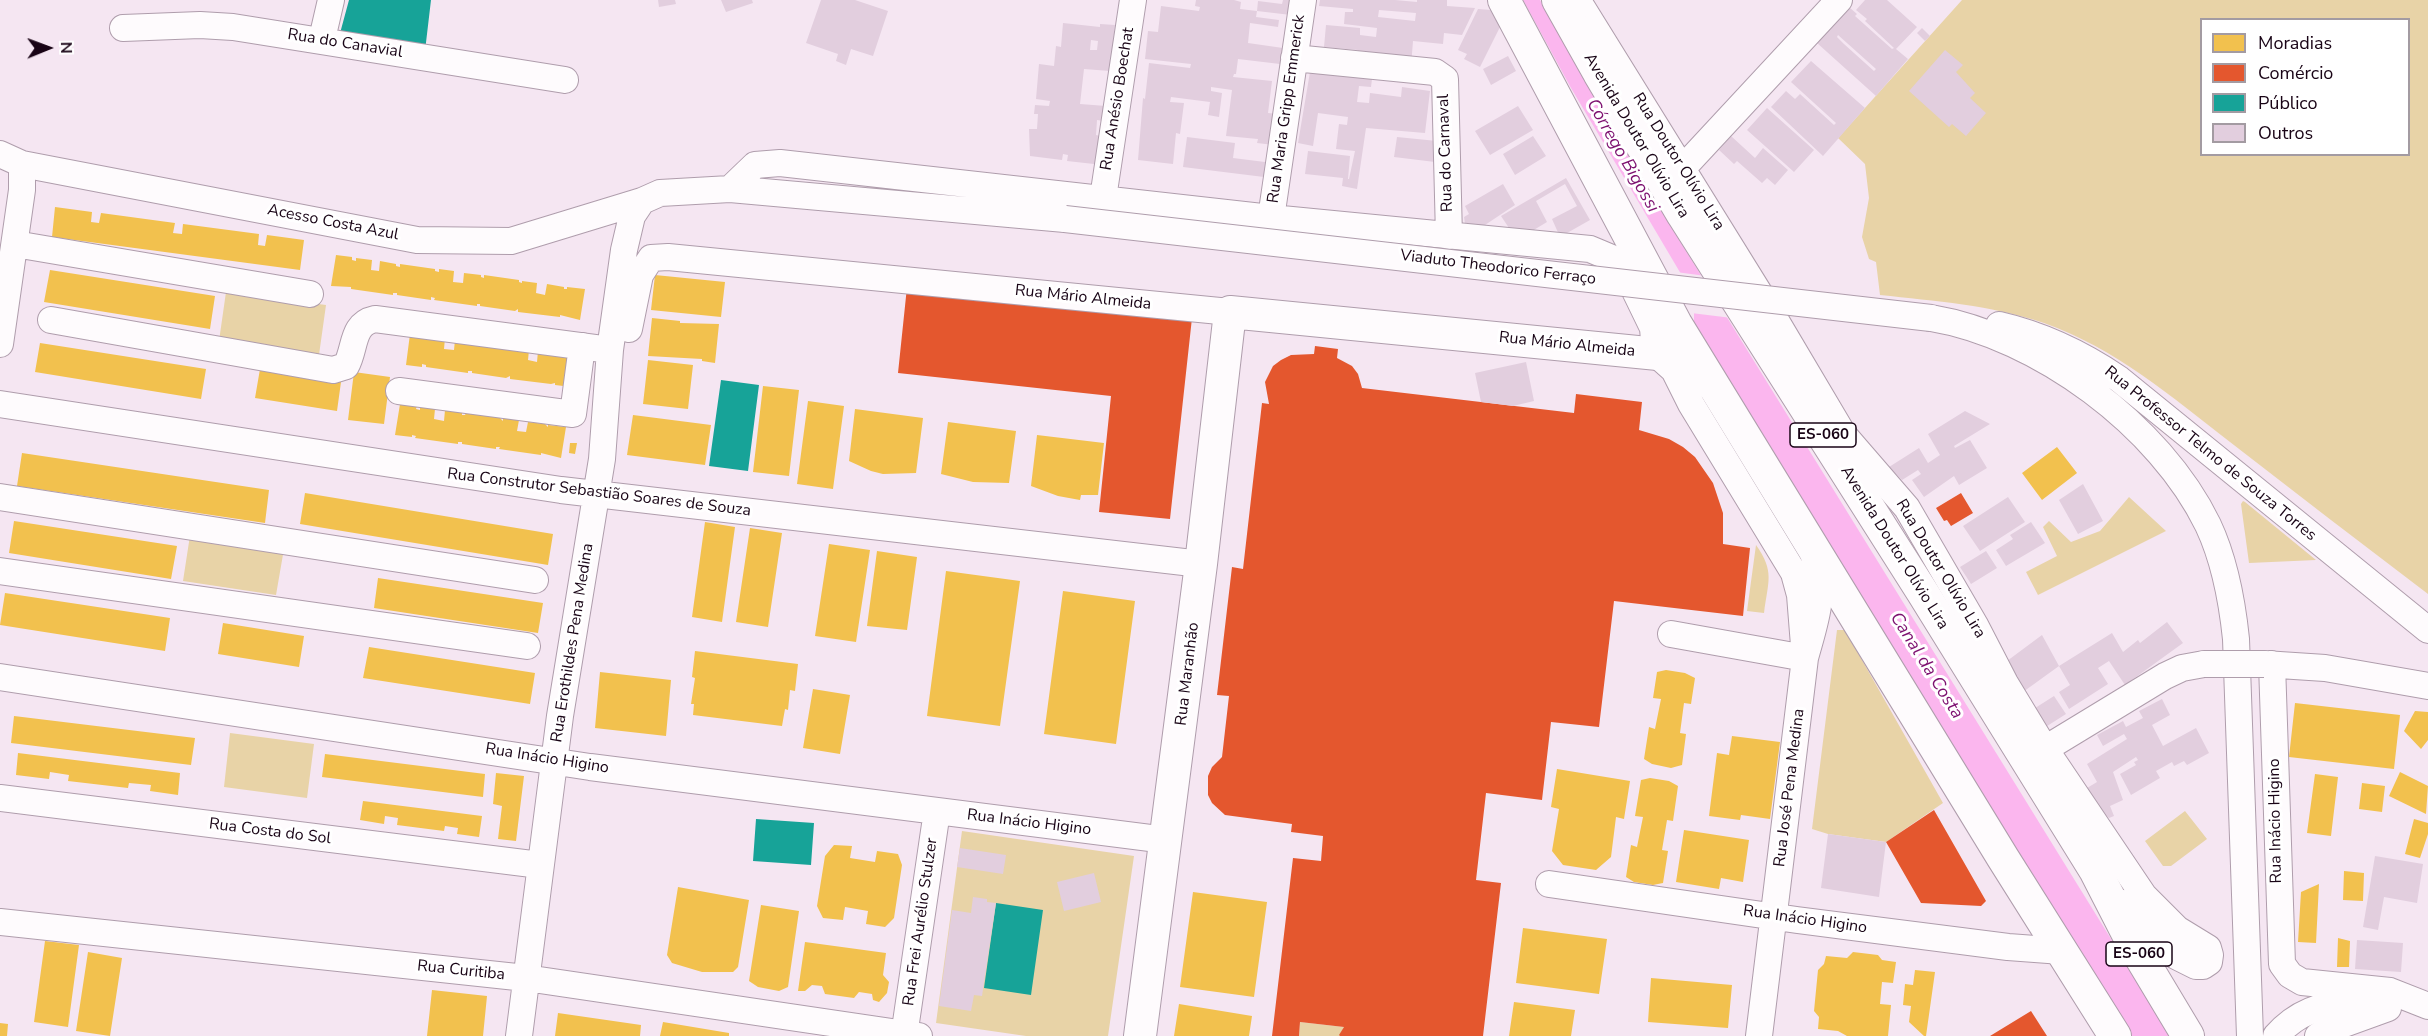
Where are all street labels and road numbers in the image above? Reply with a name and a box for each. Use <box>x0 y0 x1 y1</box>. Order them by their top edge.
street label: Rua Maria Gripp Emmerick <box>1264 13 1310 205</box>
street label: Rua do Canavial <box>286 25 404 63</box>
street label: Rua Anésio Boechat <box>1097 26 1139 172</box>
street label: Avenida Doutor Olívio Lira <box>1579 50 1693 222</box>
street label: Rua Doutor Olívio Lira <box>1628 90 1728 234</box>
street label: Rua do Carnaval <box>1434 94 1458 212</box>
street label: Acesso Costa Azul <box>266 201 400 245</box>
street label: Viaduto Theodorico Ferraço <box>1399 246 1597 290</box>
street label: Rua Mário Almeida <box>1014 281 1152 315</box>
street label: Rua Mário Almeida <box>1498 328 1636 362</box>
street label: Rua Professor Telmo de Souza Torres <box>2100 362 2320 546</box>
road number: ES-060 <box>1790 423 1856 447</box>
street label: Avenida Doutor Olívio Lira <box>1836 463 1952 633</box>
street label: Rua Construtor Sebastião Soares de Souza <box>446 465 752 521</box>
street label: Rua Doutor Olívio Lira <box>1891 496 1989 642</box>
street label: Rua Erothildes Pena Medina <box>548 542 598 744</box>
street label: Rua Maranhão <box>1172 621 1204 727</box>
street label: Rua José Pena Medina <box>1771 708 1809 868</box>
street label: Rua Inácio Higino <box>484 740 610 778</box>
street label: Rua Inácio Higino <box>2265 758 2287 884</box>
street label: Rua Inácio Higino <box>966 806 1092 840</box>
street label: Rua Costa do Sol <box>208 815 332 849</box>
street label: Rua Frei Aurélio Stulzer <box>900 837 942 1007</box>
street label: Rua Inácio Higino <box>1742 902 1868 938</box>
road number: ES-060 <box>2106 942 2172 966</box>
street label: Rua Curitiba <box>416 957 506 985</box>

